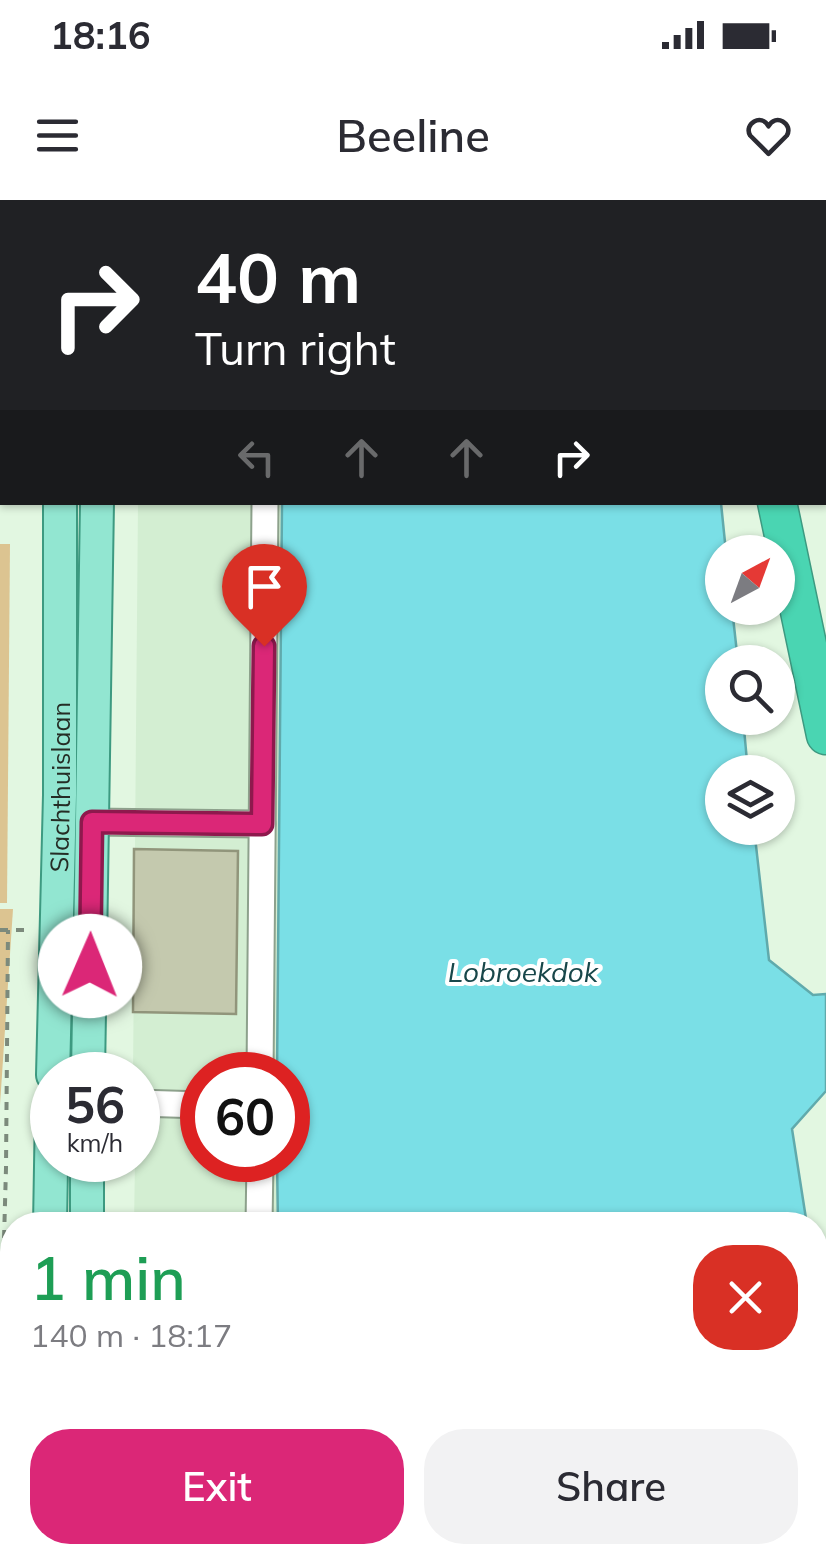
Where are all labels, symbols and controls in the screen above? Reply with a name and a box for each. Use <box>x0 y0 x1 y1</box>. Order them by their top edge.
text: 18:16 <box>50 11 151 59</box>
text: Beeline <box>336 107 490 163</box>
icon: menu <box>30 108 85 163</box>
icon: heart <box>741 108 796 163</box>
text: 40 m <box>195 233 361 321</box>
icon: right <box>30 240 160 370</box>
text: Turn right <box>195 320 396 376</box>
icon: left <box>229 430 284 485</box>
icon: ahead <box>334 430 389 485</box>
icon: ahead <box>439 430 494 485</box>
icon: right <box>544 430 599 485</box>
north arrow <box>705 535 795 625</box>
map controls <box>705 535 795 845</box>
pin <box>222 544 307 647</box>
icon: arrive <box>237 559 292 614</box>
button: search <box>705 645 795 735</box>
street label: Slachthuislaan <box>43 702 76 873</box>
button: layers <box>705 755 795 845</box>
position arrow <box>38 914 142 1018</box>
water label: Lobroekdok <box>448 954 600 989</box>
speed limit sign: 60 <box>180 1052 310 1182</box>
text: 56 <box>65 1073 125 1136</box>
text: km/h <box>67 1127 123 1158</box>
text: 1 min <box>30 1240 186 1315</box>
button: close <box>693 1245 798 1350</box>
text: 140 m · 18:17 <box>30 1315 232 1355</box>
button: Exit <box>30 1429 404 1544</box>
button: Share <box>424 1429 798 1544</box>

